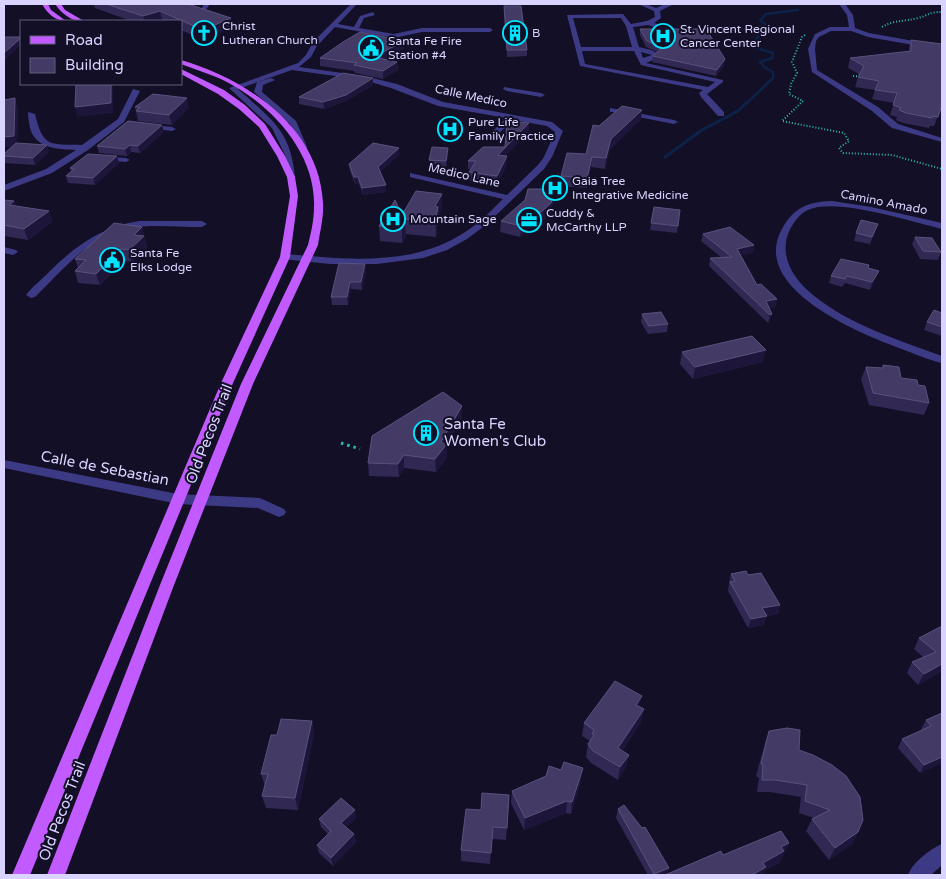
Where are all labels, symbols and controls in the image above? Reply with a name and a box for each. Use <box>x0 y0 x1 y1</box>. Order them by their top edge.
place label: Christ Lutheran Church <box>222 19 318 47</box>
legend <box>20 20 182 85</box>
church icon: Christ Lutheran Church <box>191 20 217 46</box>
building icon: B <box>502 20 528 46</box>
place label: St. Vincent Regional Cancer Center <box>680 22 795 50</box>
hospital icon: St. Vincent Regional Cancer Center <box>650 23 676 49</box>
place label: B <box>532 26 540 40</box>
text: Road <box>65 31 103 49</box>
place label: Santa Fe Fire Station #4 <box>388 34 462 62</box>
public building icon: Santa Fe Fire Station #4 <box>358 35 384 61</box>
text: Building <box>65 56 124 74</box>
street label: Calle Medico <box>434 82 508 110</box>
place label: Pure Life Family Practice <box>468 115 554 143</box>
hospital icon: Pure Life Family Practice <box>437 116 463 142</box>
street label: Medico Lane <box>427 160 501 190</box>
place label: Gaia Tree Integrative Medicine <box>572 174 689 202</box>
hospital icon: Gaia Tree Integrative Medicine <box>542 175 568 201</box>
street label: Camino Amado <box>839 187 929 217</box>
hospital icon: Mountain Sage <box>380 206 406 232</box>
place label: Cuddy & McCarthy LLP <box>546 206 627 234</box>
office icon: Cuddy & McCarthy LLP <box>516 207 542 233</box>
place label: Mountain Sage <box>410 212 497 226</box>
place label: Santa Fe Elks Lodge <box>130 246 192 274</box>
public building icon: Santa Fe Elks Lodge <box>99 247 125 273</box>
street label: Old Pecos Trail <box>182 382 236 486</box>
place label: Santa Fe Women's Club <box>444 415 546 450</box>
building icon: Santa Fe Women's Club <box>413 420 439 446</box>
street label: Calle de Sebastian <box>39 447 171 489</box>
street label: Old Pecos Trail <box>35 759 89 863</box>

